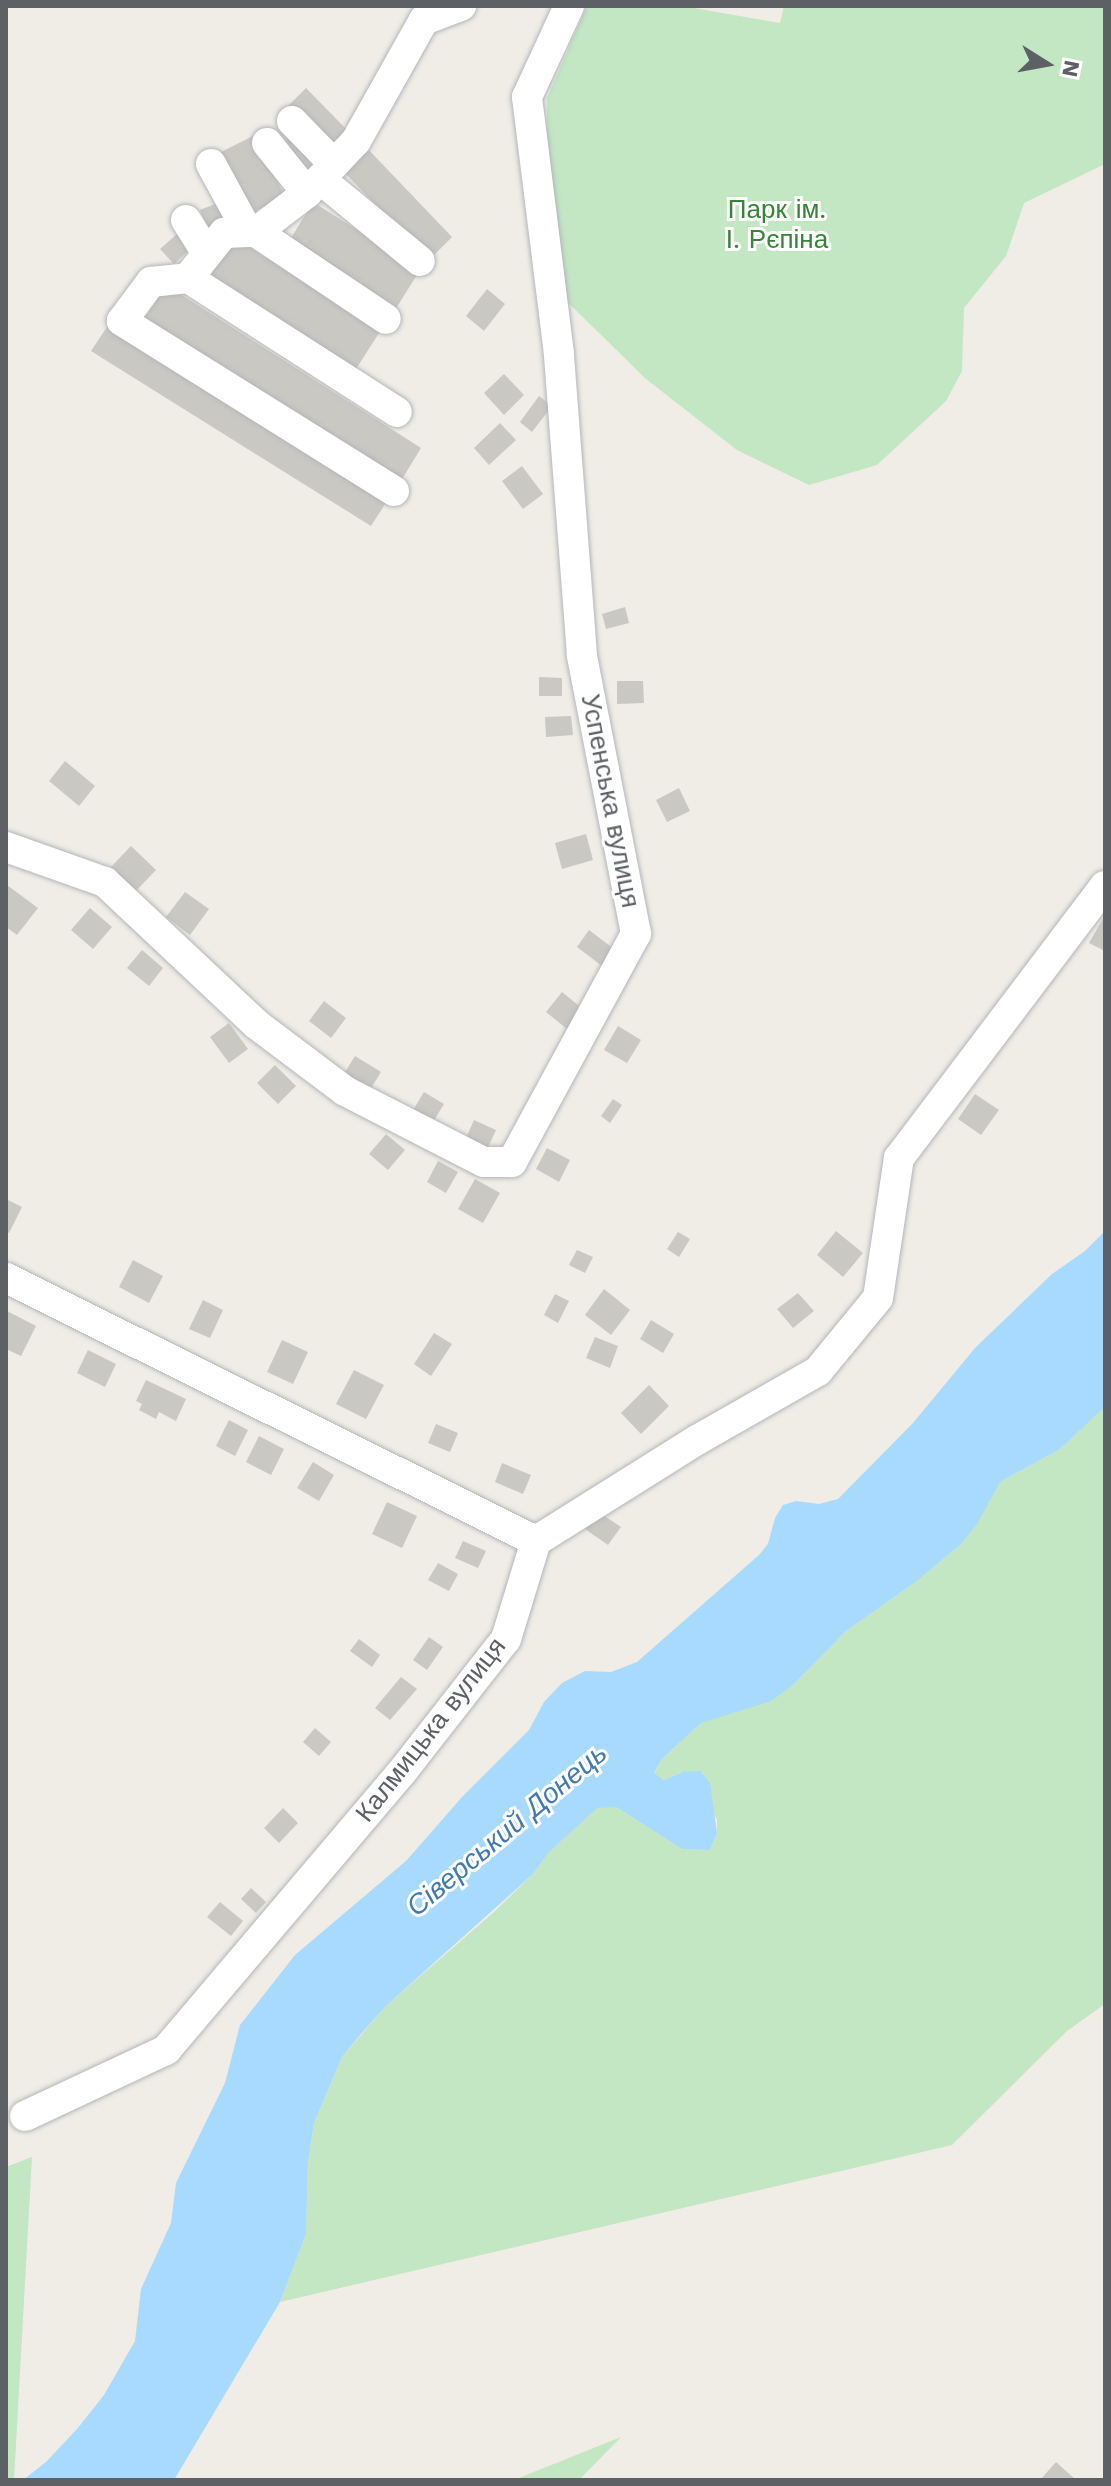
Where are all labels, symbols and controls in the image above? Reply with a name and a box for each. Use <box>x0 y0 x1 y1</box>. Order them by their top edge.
north arrow <box>1007 24 1087 104</box>
text: N <box>1057 58 1085 79</box>
park label: Парк ім. І. Рєпіна <box>726 194 828 256</box>
street label: Успенська вулиця <box>574 692 646 910</box>
street label: Калмицька вулиця <box>349 1632 513 1828</box>
water label: Сіверський Донець <box>400 1736 614 1924</box>

